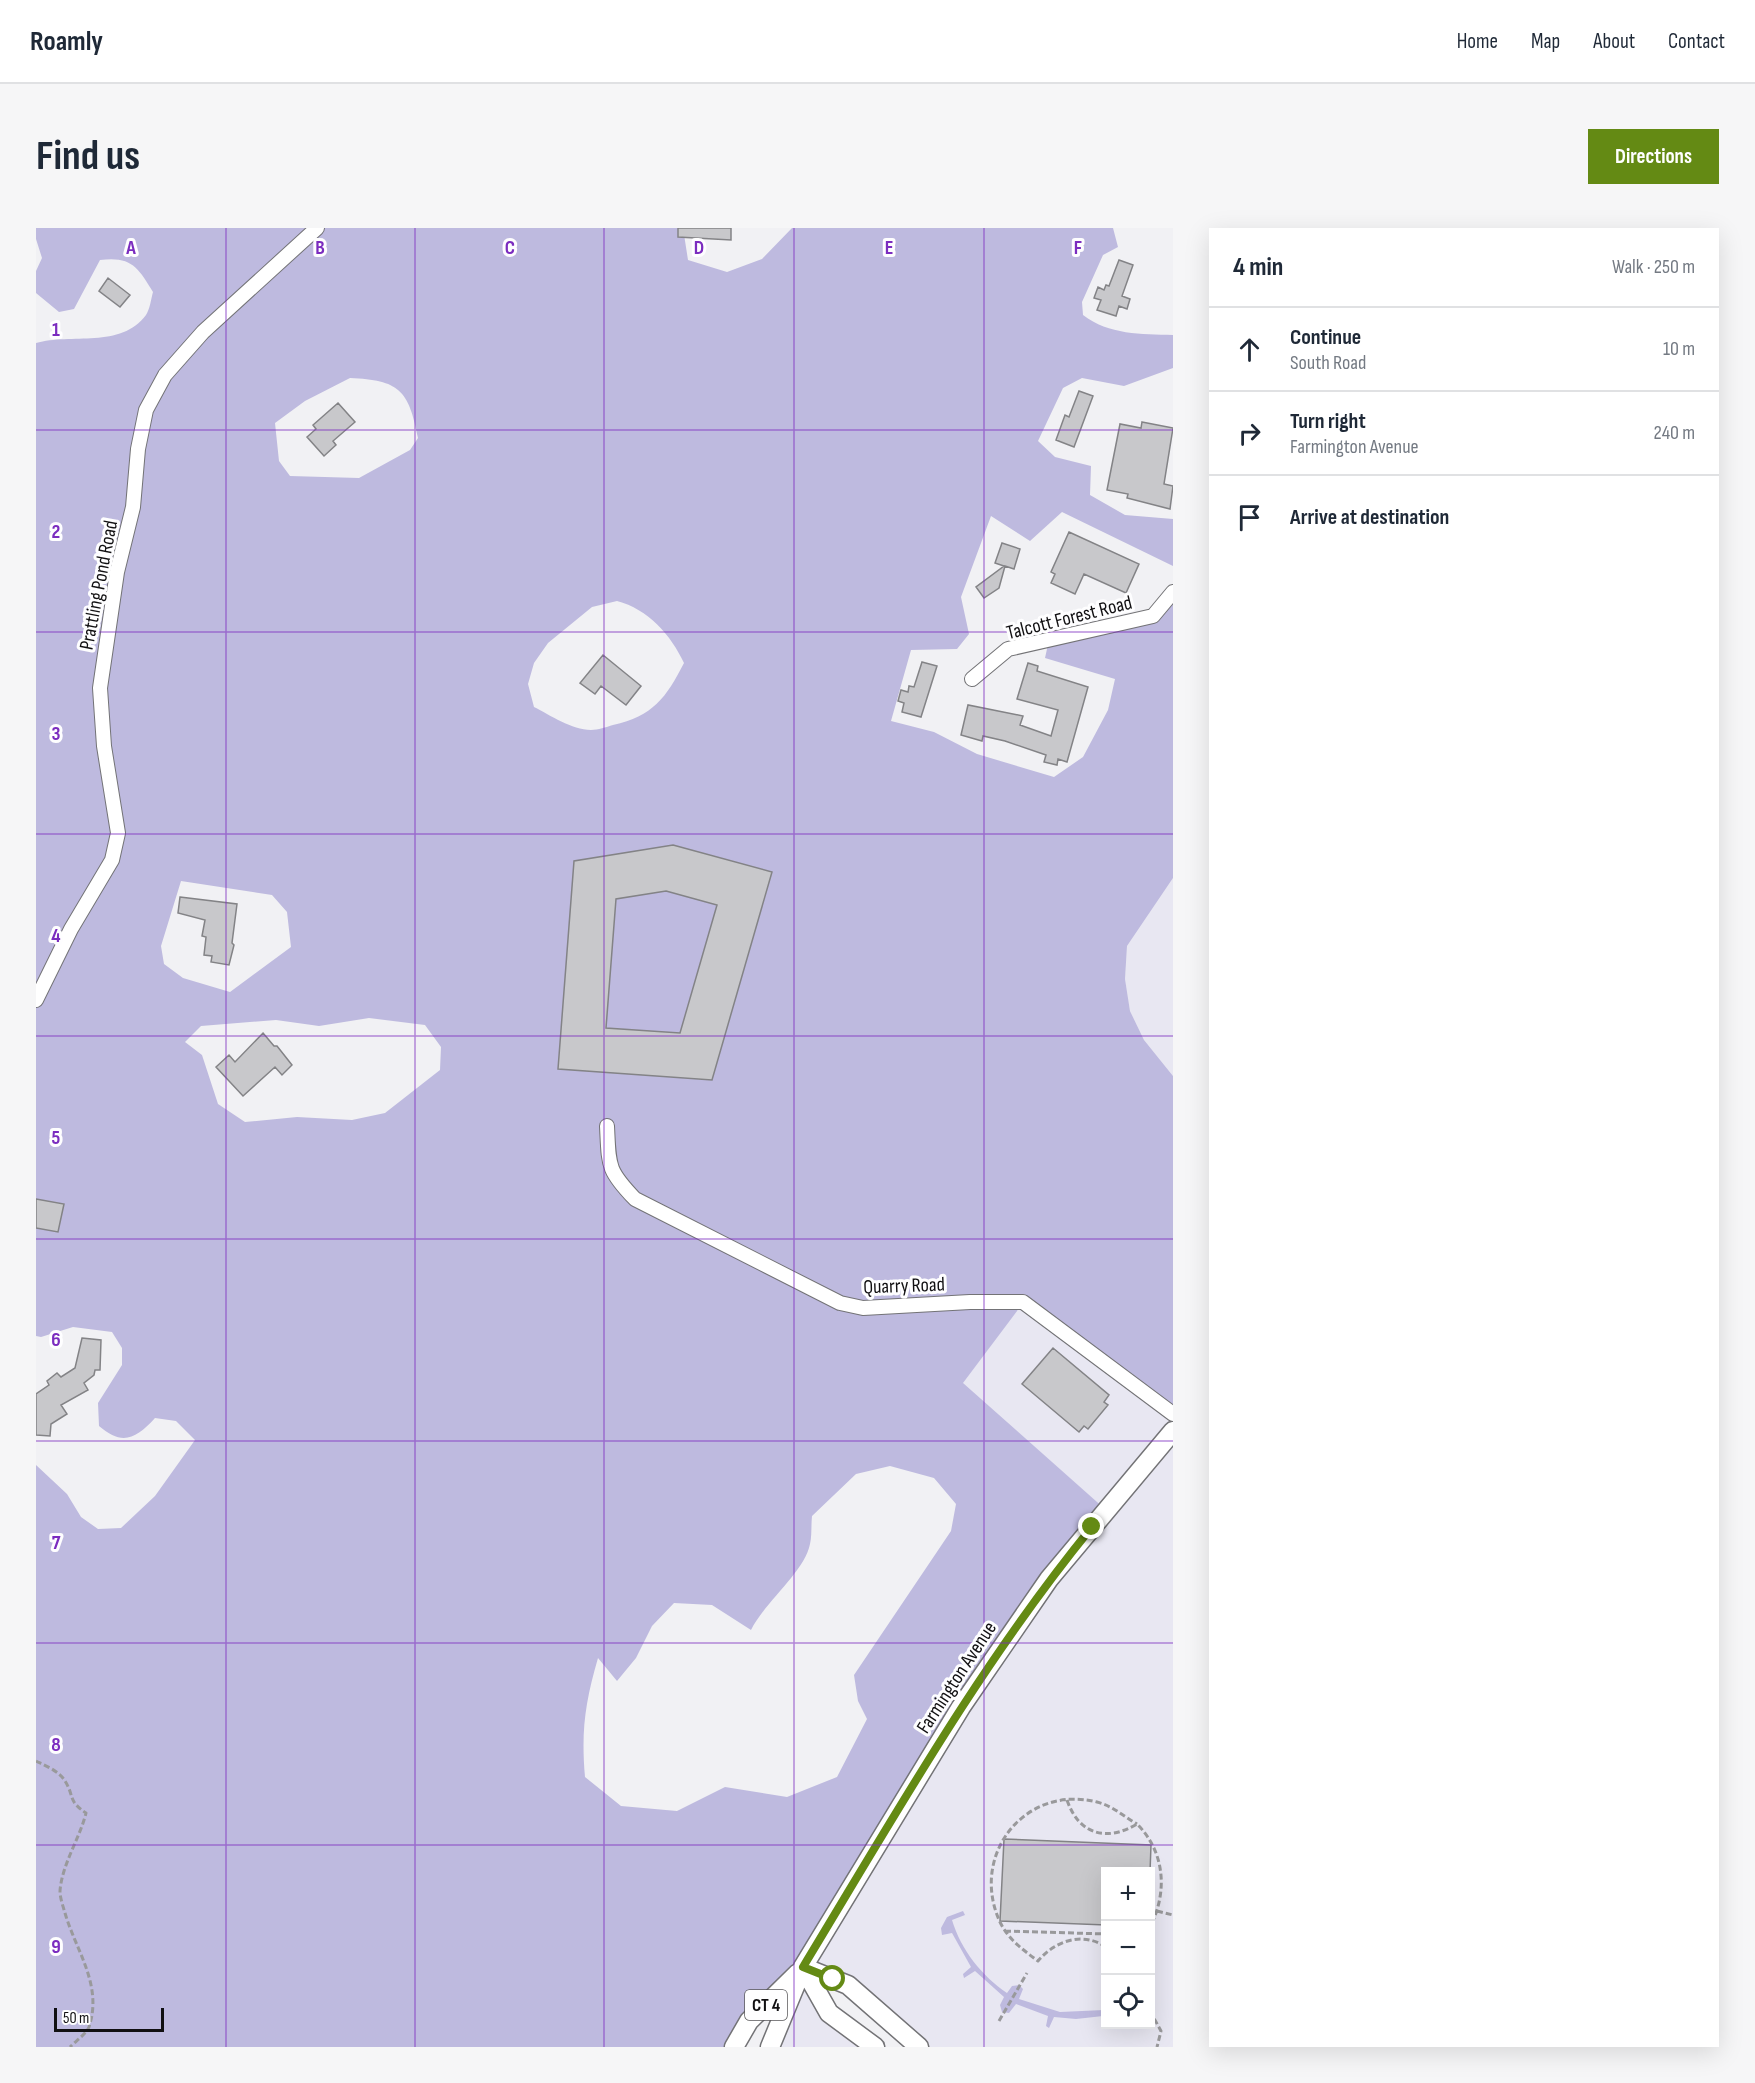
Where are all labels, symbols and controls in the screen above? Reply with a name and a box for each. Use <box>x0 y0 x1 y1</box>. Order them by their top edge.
text: Roamly <box>30 25 103 58</box>
text: Home <box>1457 29 1498 54</box>
text: Map <box>1531 29 1560 54</box>
text: About <box>1593 29 1635 54</box>
text: Contact <box>1668 29 1725 54</box>
button: Directions <box>1588 129 1719 184</box>
text: Find us <box>36 131 140 182</box>
text: A <box>125 236 136 260</box>
text: B <box>315 236 325 260</box>
text: C <box>505 236 515 260</box>
text: D <box>694 236 704 260</box>
text: E <box>885 236 893 260</box>
text: F <box>1074 236 1082 260</box>
text: 4 min <box>1233 252 1283 283</box>
text: Walk · 250 m <box>1612 255 1695 279</box>
text: 1 <box>52 318 60 342</box>
text: Continue <box>1290 324 1361 351</box>
icon: ahead <box>1233 333 1266 366</box>
text: 10 m <box>1663 337 1695 361</box>
text: South Road <box>1290 351 1366 375</box>
text: Turn right <box>1290 408 1366 435</box>
icon: right <box>1233 417 1266 450</box>
text: 240 m <box>1654 421 1695 445</box>
text: Farmington Avenue <box>1290 435 1419 459</box>
icon: arrive <box>1233 501 1266 534</box>
text: Arrive at destination <box>1290 504 1449 531</box>
street label: Prattling Pond Road <box>75 518 123 652</box>
text: 2 <box>52 520 60 544</box>
street label: Talcott Forest Road <box>1004 591 1135 645</box>
text: 3 <box>52 722 61 746</box>
text: 4 <box>51 924 61 948</box>
text: 5 <box>52 1126 61 1150</box>
street label: Quarry Road <box>863 1273 945 1299</box>
text: 6 <box>51 1328 61 1352</box>
route end <box>1078 1513 1104 1539</box>
text: 7 <box>52 1531 61 1555</box>
street label: Farmington Avenue <box>912 1617 1002 1738</box>
text: 8 <box>51 1733 61 1757</box>
map controls <box>1101 1867 1155 2029</box>
button: + <box>1101 1867 1155 1921</box>
button: − <box>1101 1921 1155 1975</box>
text: 9 <box>51 1935 61 1959</box>
route start <box>819 1965 845 1991</box>
button: locate <box>1101 1975 1155 2029</box>
road number: CT 4 <box>745 1990 787 2020</box>
scale bar <box>54 2005 164 2032</box>
text: 50 m <box>63 2009 89 2028</box>

